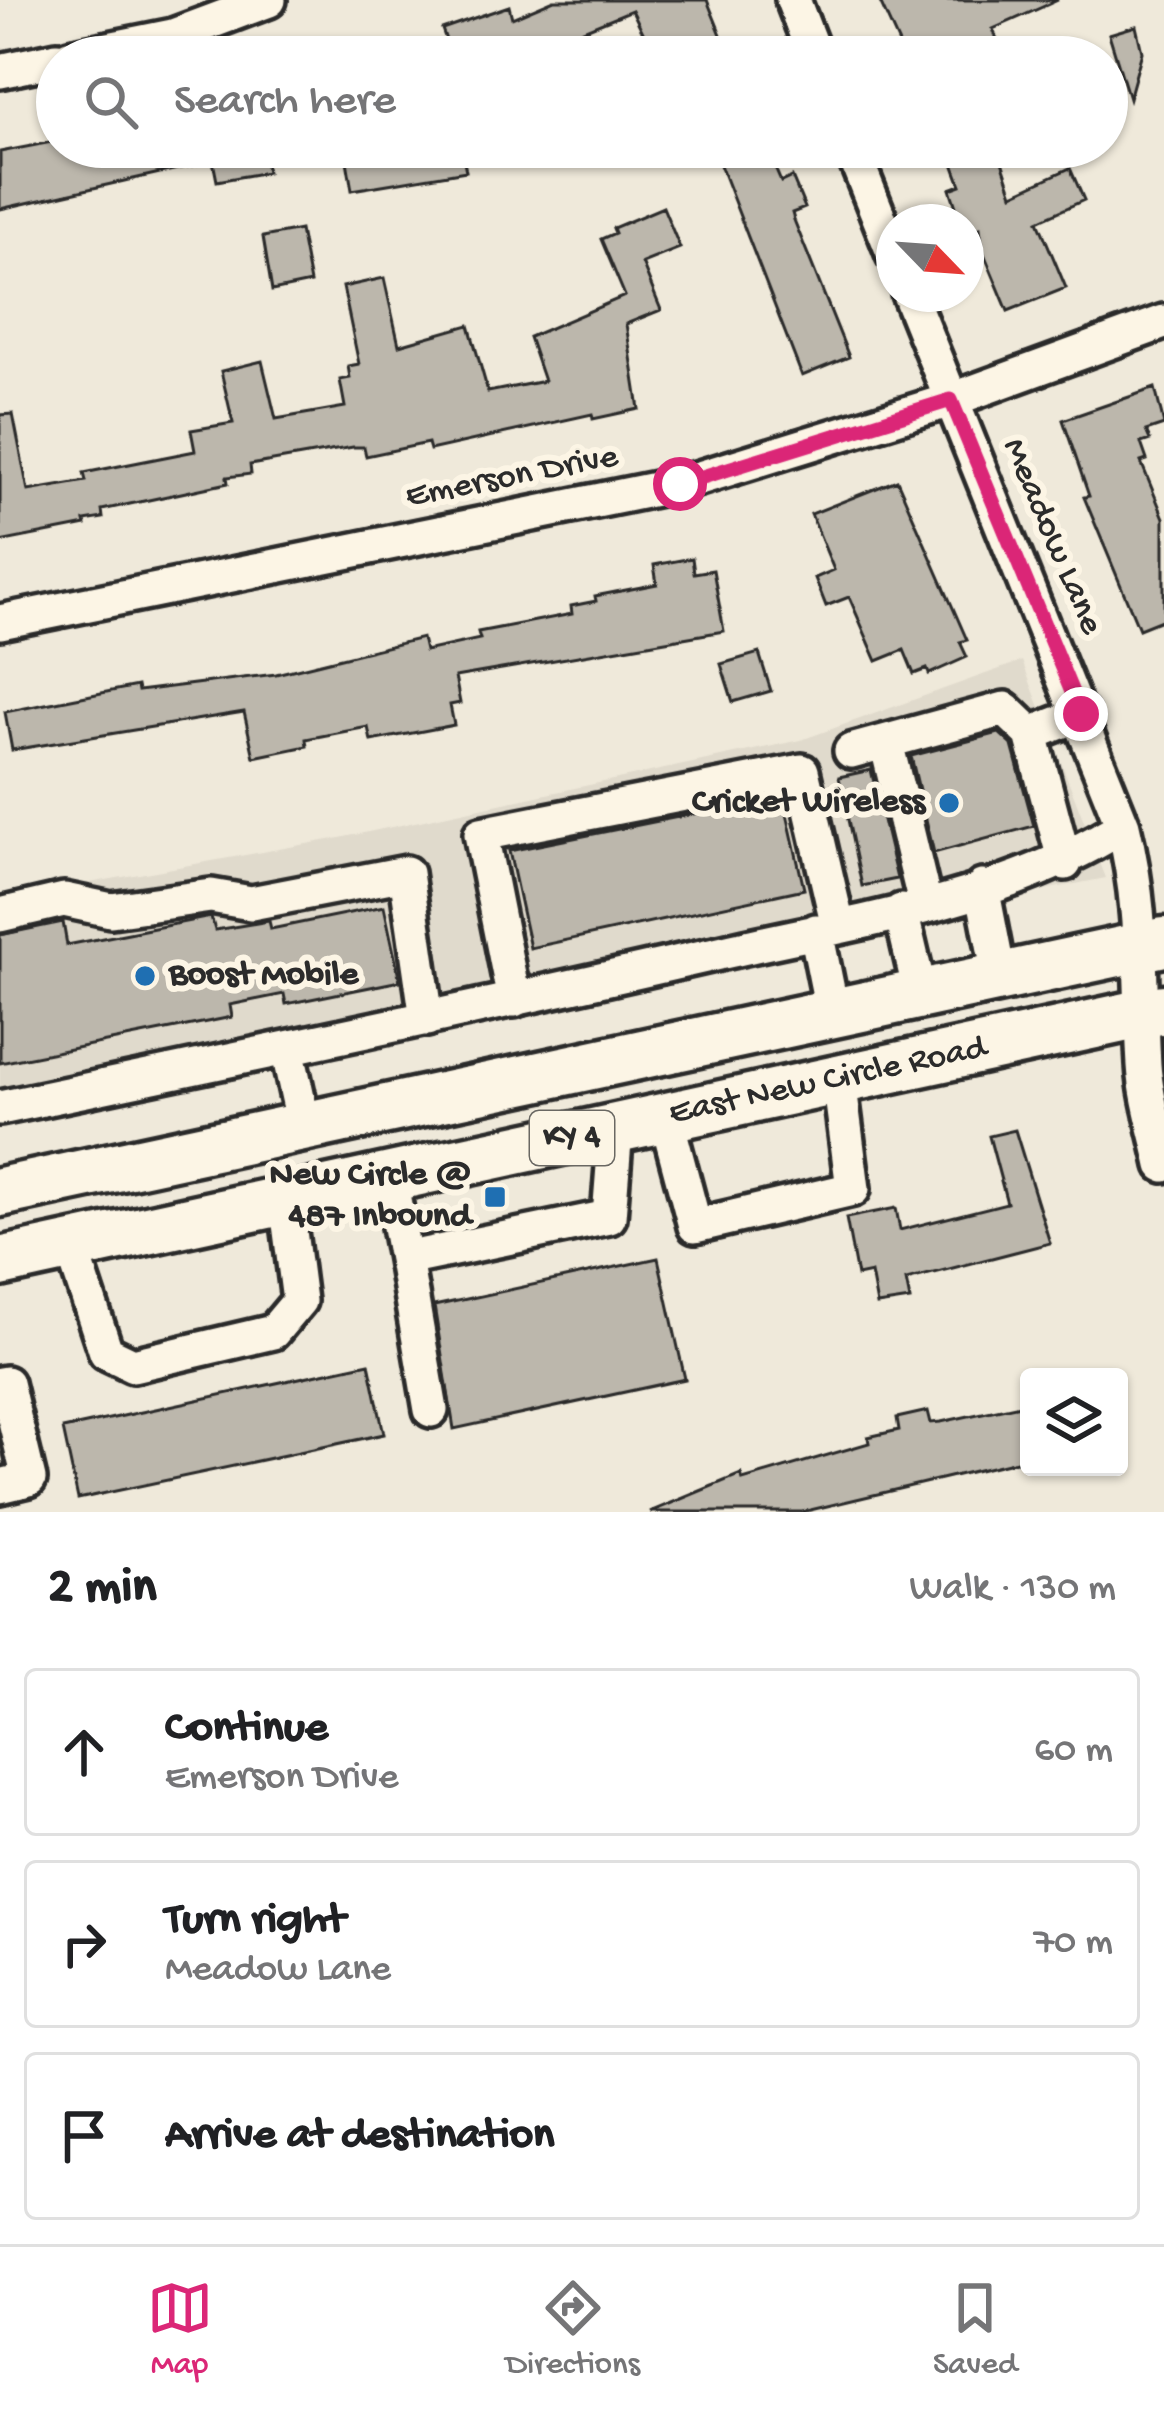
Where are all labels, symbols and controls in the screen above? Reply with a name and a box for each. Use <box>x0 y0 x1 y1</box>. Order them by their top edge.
search box <box>36 36 1128 168</box>
icon: search <box>78 69 144 135</box>
text: Search here <box>174 76 396 129</box>
north arrow <box>876 204 984 312</box>
street label: Meadow Lane <box>990 433 1112 642</box>
street label: Emerson Drive <box>402 436 622 520</box>
route start <box>653 457 707 511</box>
route end <box>1054 687 1108 741</box>
place label: Cricket Wireless <box>692 782 927 825</box>
marker: Cricket Wireless <box>936 790 962 816</box>
place label: Boost Mobile <box>168 955 360 998</box>
marker: Boost Mobile <box>132 963 158 989</box>
street label: East New Circle Road <box>665 1027 993 1137</box>
road number: KY 4 <box>530 1111 614 1165</box>
place label: New Circle @ 487 Inbound <box>270 1155 475 1239</box>
marker: New Circle @ 487 Inbound <box>482 1184 508 1210</box>
map controls <box>1020 1368 1128 1476</box>
button: layers <box>1020 1368 1128 1476</box>
text: 2 min <box>48 1560 157 1620</box>
text: Walk · 130 m <box>909 1567 1116 1613</box>
text: Continue <box>165 1703 328 1756</box>
icon: ahead <box>51 1719 117 1785</box>
text: 60 m <box>1034 1729 1113 1775</box>
text: Emerson Drive <box>165 1756 398 1802</box>
text: Turn right <box>165 1895 345 1948</box>
icon: right <box>51 1911 117 1977</box>
text: 70 m <box>1034 1921 1113 1967</box>
text: Meadow Lane <box>165 1948 391 1994</box>
icon: arrive <box>51 2103 117 2169</box>
text: Arrive at destination <box>165 2110 554 2163</box>
tab: Map <box>147 2275 213 2385</box>
tab: Directions <box>506 2275 640 2385</box>
tab: Saved <box>933 2275 1017 2385</box>

